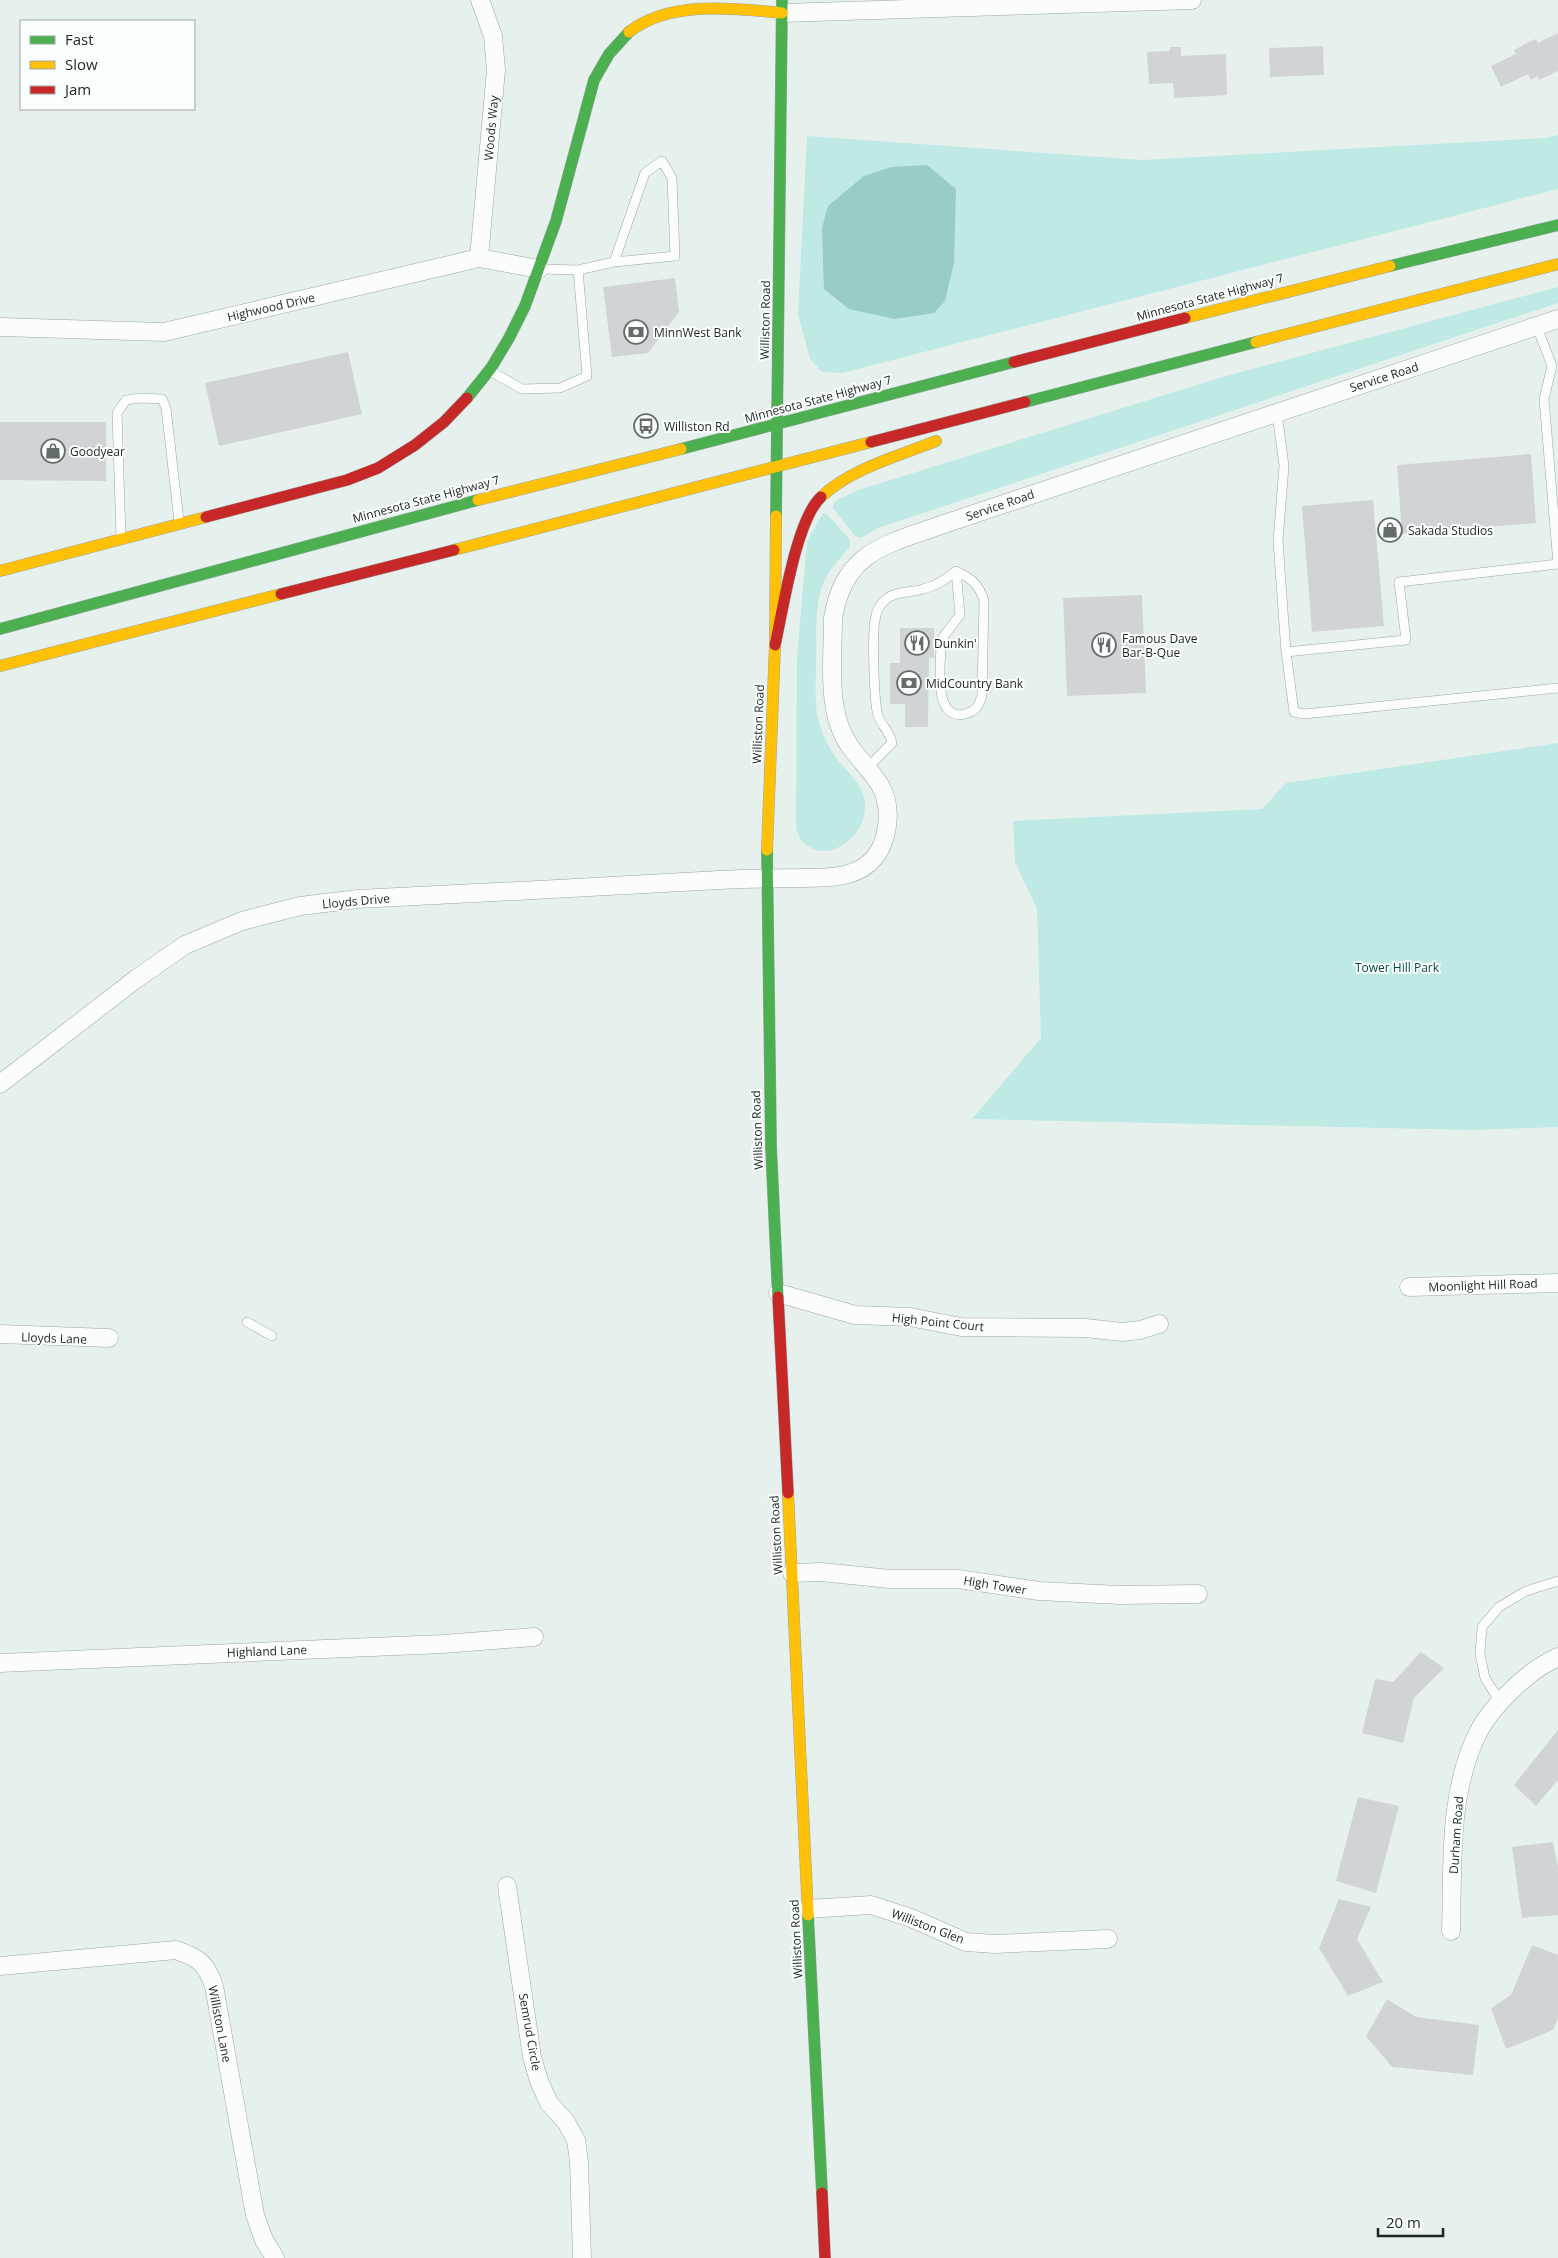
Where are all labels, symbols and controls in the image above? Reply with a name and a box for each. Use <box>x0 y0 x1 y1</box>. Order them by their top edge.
legend <box>20 20 195 110</box>
text: Fast <box>65 29 94 49</box>
text: Slow <box>65 54 98 74</box>
text: Jam <box>63 79 91 99</box>
street label: Woods Way <box>480 94 502 161</box>
street label: Minnesota State Highway 7 <box>1135 269 1286 325</box>
street label: Williston Road <box>756 280 774 360</box>
street label: Highwood Drive <box>226 289 317 325</box>
bank icon: MinnWest Bank <box>623 319 649 345</box>
place label: MinnWest Bank <box>654 324 742 341</box>
street label: Service Road <box>1347 358 1421 396</box>
street label: Minnesota State Highway 7 <box>743 371 894 427</box>
bus stop icon: Williston Rd <box>633 413 659 439</box>
place label: Williston Rd <box>664 418 730 435</box>
shop icon: Goodyear <box>40 438 66 464</box>
place label: Goodyear <box>70 443 125 460</box>
street label: Minnesota State Highway 7 <box>351 471 502 527</box>
street label: Service Road <box>963 485 1037 525</box>
shop icon: Sakada Studios <box>1377 517 1403 543</box>
place label: Sakada Studios <box>1408 522 1493 539</box>
restaurant icon: Dunkin' <box>904 630 930 656</box>
place label: Famous Dave Bar-B-Que <box>1122 630 1198 661</box>
restaurant icon: Famous Dave Bar-B-Que <box>1091 632 1117 658</box>
place label: Dunkin' <box>934 635 977 652</box>
bank icon: MidCountry Bank <box>896 670 922 696</box>
place label: MidCountry Bank <box>926 675 1024 692</box>
street label: Williston Road <box>748 684 768 764</box>
street label: Lloyds Drive <box>321 890 391 912</box>
park label: Tower Hill Park <box>1355 959 1440 976</box>
street label: Williston Road <box>747 1090 767 1170</box>
street label: Moonlight Hill Road <box>1428 1275 1538 1295</box>
street label: High Point Court <box>891 1309 985 1335</box>
street label: Lloyds Lane <box>21 1328 87 1348</box>
street label: Williston Road <box>765 1495 787 1575</box>
street label: High Tower <box>962 1572 1028 1598</box>
street label: Highland Lane <box>227 1641 308 1661</box>
street label: Durham Road <box>1445 1796 1467 1874</box>
street label: Williston Road <box>785 1899 807 1979</box>
street label: Williston Glen <box>889 1904 967 1948</box>
street label: Williston Lane <box>204 1984 236 2064</box>
street label: Semrud Circle <box>515 1992 545 2072</box>
scale bar <box>1378 2206 1443 2238</box>
text: 20 m <box>1386 2212 1421 2232</box>

